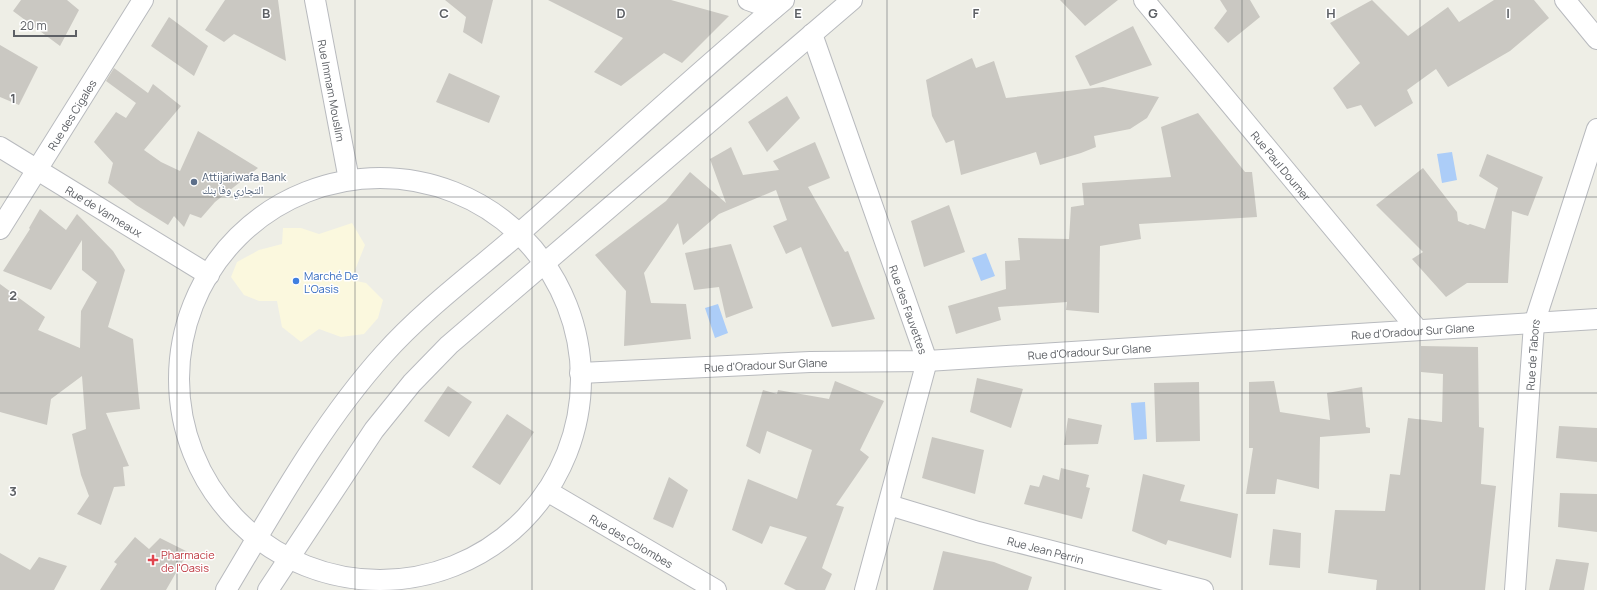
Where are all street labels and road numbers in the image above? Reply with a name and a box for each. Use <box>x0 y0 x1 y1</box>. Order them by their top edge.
street label: Rue Immam Mouslim <box>315 38 349 143</box>
street label: Rue des Cigales <box>44 76 99 153</box>
street label: Rue Paul Doumer <box>1248 127 1315 203</box>
street label: Rue de Vanneaux <box>63 181 145 240</box>
street label: Rue des Fauvettes <box>886 263 931 356</box>
street label: Rue de Tabors <box>1522 317 1543 391</box>
street label: Rue d'Oradour Sur Glane <box>1351 319 1475 342</box>
street label: Rue d'Oradour Sur Glane <box>1027 339 1152 362</box>
street label: Rue d'Oradour Sur Glane <box>704 354 828 375</box>
street label: Rue des Colombes <box>587 510 676 571</box>
street label: Rue Jean Perrin <box>1006 532 1086 567</box>

